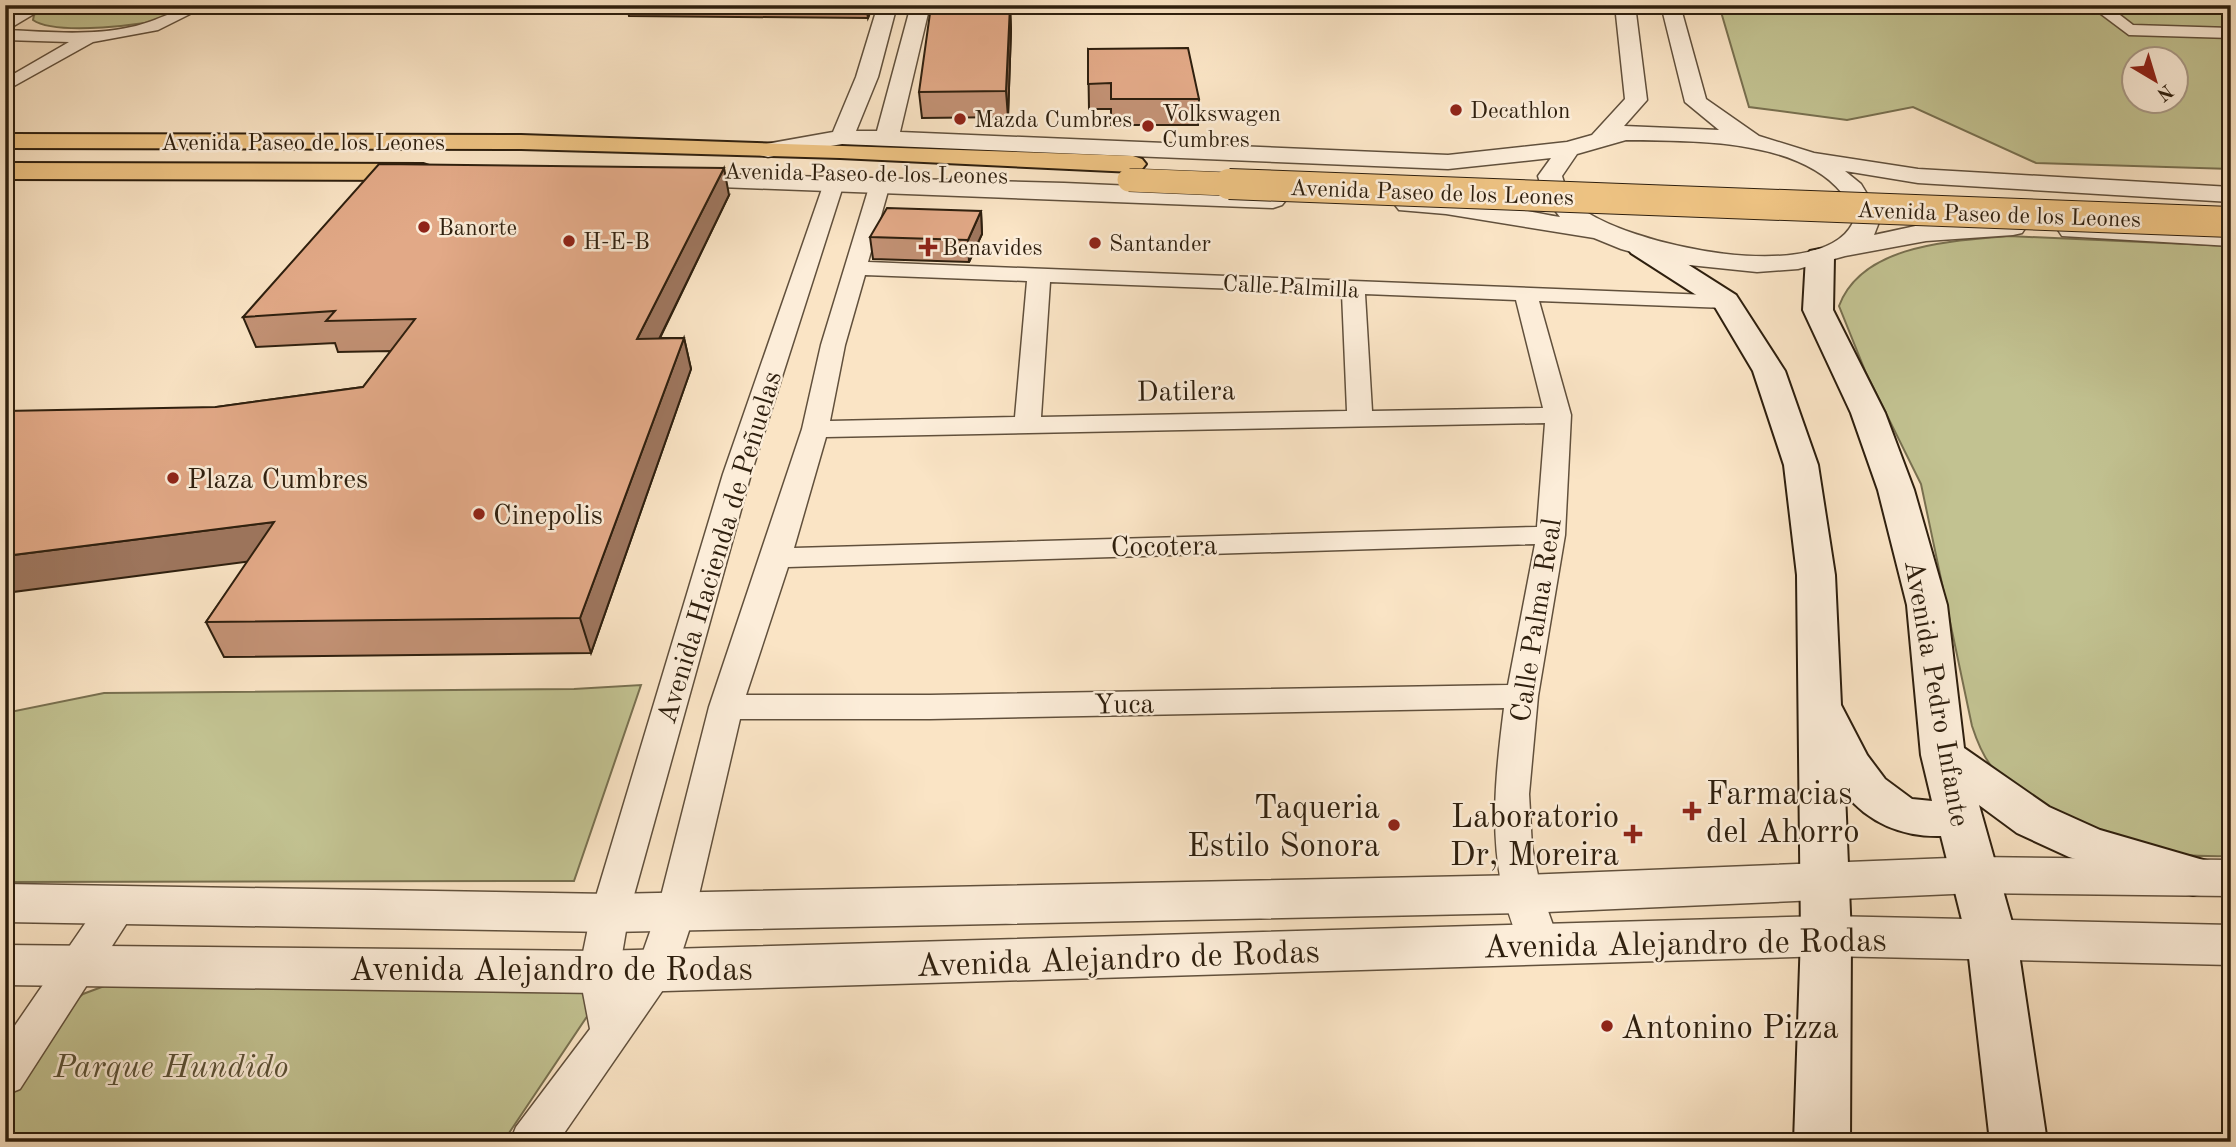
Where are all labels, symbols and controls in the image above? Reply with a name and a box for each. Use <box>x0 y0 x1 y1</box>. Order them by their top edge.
north arrow <box>2120 46 2190 116</box>
text: N <box>2152 79 2176 104</box>
place label: Decathlon <box>1470 100 1571 123</box>
marker: Decathlon <box>1448 102 1464 118</box>
place label: Volkswagen Cumbres <box>1162 103 1281 152</box>
place label: Mazda Cumbres <box>974 109 1132 132</box>
marker: Mazda Cumbres <box>952 111 968 127</box>
marker: Volkswagen Cumbres <box>1140 118 1156 134</box>
street label: Avenida Paseo de los Leones <box>161 132 445 155</box>
street label: Avenida Paseo de los Leones <box>724 161 1008 188</box>
street label: Avenida Paseo de los Leones <box>1290 177 1574 210</box>
street label: Avenida Paseo de los Leones <box>1857 199 2141 232</box>
place label: Banorte <box>438 217 517 240</box>
marker: Banorte <box>416 219 432 235</box>
place label: H-E-B <box>583 231 650 254</box>
marker: H-E-B <box>561 233 577 249</box>
place label: Santander <box>1109 233 1211 256</box>
marker: Santander <box>1087 235 1103 251</box>
place label: Benavides <box>942 237 1042 260</box>
marker: Benavides <box>920 239 936 255</box>
street label: Calle Palmilla <box>1222 272 1360 303</box>
street label: Avenida Hacienda de Peñuelas <box>654 368 788 728</box>
street label: Datilera <box>1136 378 1236 408</box>
place label: Plaza Cumbres <box>187 467 368 495</box>
marker: Plaza Cumbres <box>165 470 181 486</box>
place label: Cinepolis <box>493 503 603 531</box>
marker: Cinepolis <box>471 506 487 522</box>
street label: Calle Palma Real <box>1508 517 1568 724</box>
street label: Cocotera <box>1110 533 1218 563</box>
street label: Avenida Pedro Infante <box>1898 558 1972 829</box>
street label: Yuca <box>1094 691 1155 721</box>
place label: Farmacias del Ahorro <box>1706 779 1860 850</box>
place label: Taqueria Estilo Sonora <box>1187 793 1380 864</box>
place label: Laboratorio Dr, Moreira <box>1450 802 1619 873</box>
marker: Farmacias del Ahorro <box>1684 803 1700 819</box>
marker: Taqueria Estilo Sonora <box>1386 817 1402 833</box>
marker: Laboratorio Dr, Moreira <box>1625 826 1641 842</box>
street label: Avenida Alejandro de Rodas <box>1483 925 1887 966</box>
street label: Avenida Alejandro de Rodas <box>916 937 1320 984</box>
street label: Avenida Alejandro de Rodas <box>349 955 753 988</box>
place label: Antonino Pizza <box>1621 1013 1839 1046</box>
marker: Antonino Pizza <box>1599 1018 1615 1034</box>
park label: Parque Hundido <box>53 1052 288 1085</box>

